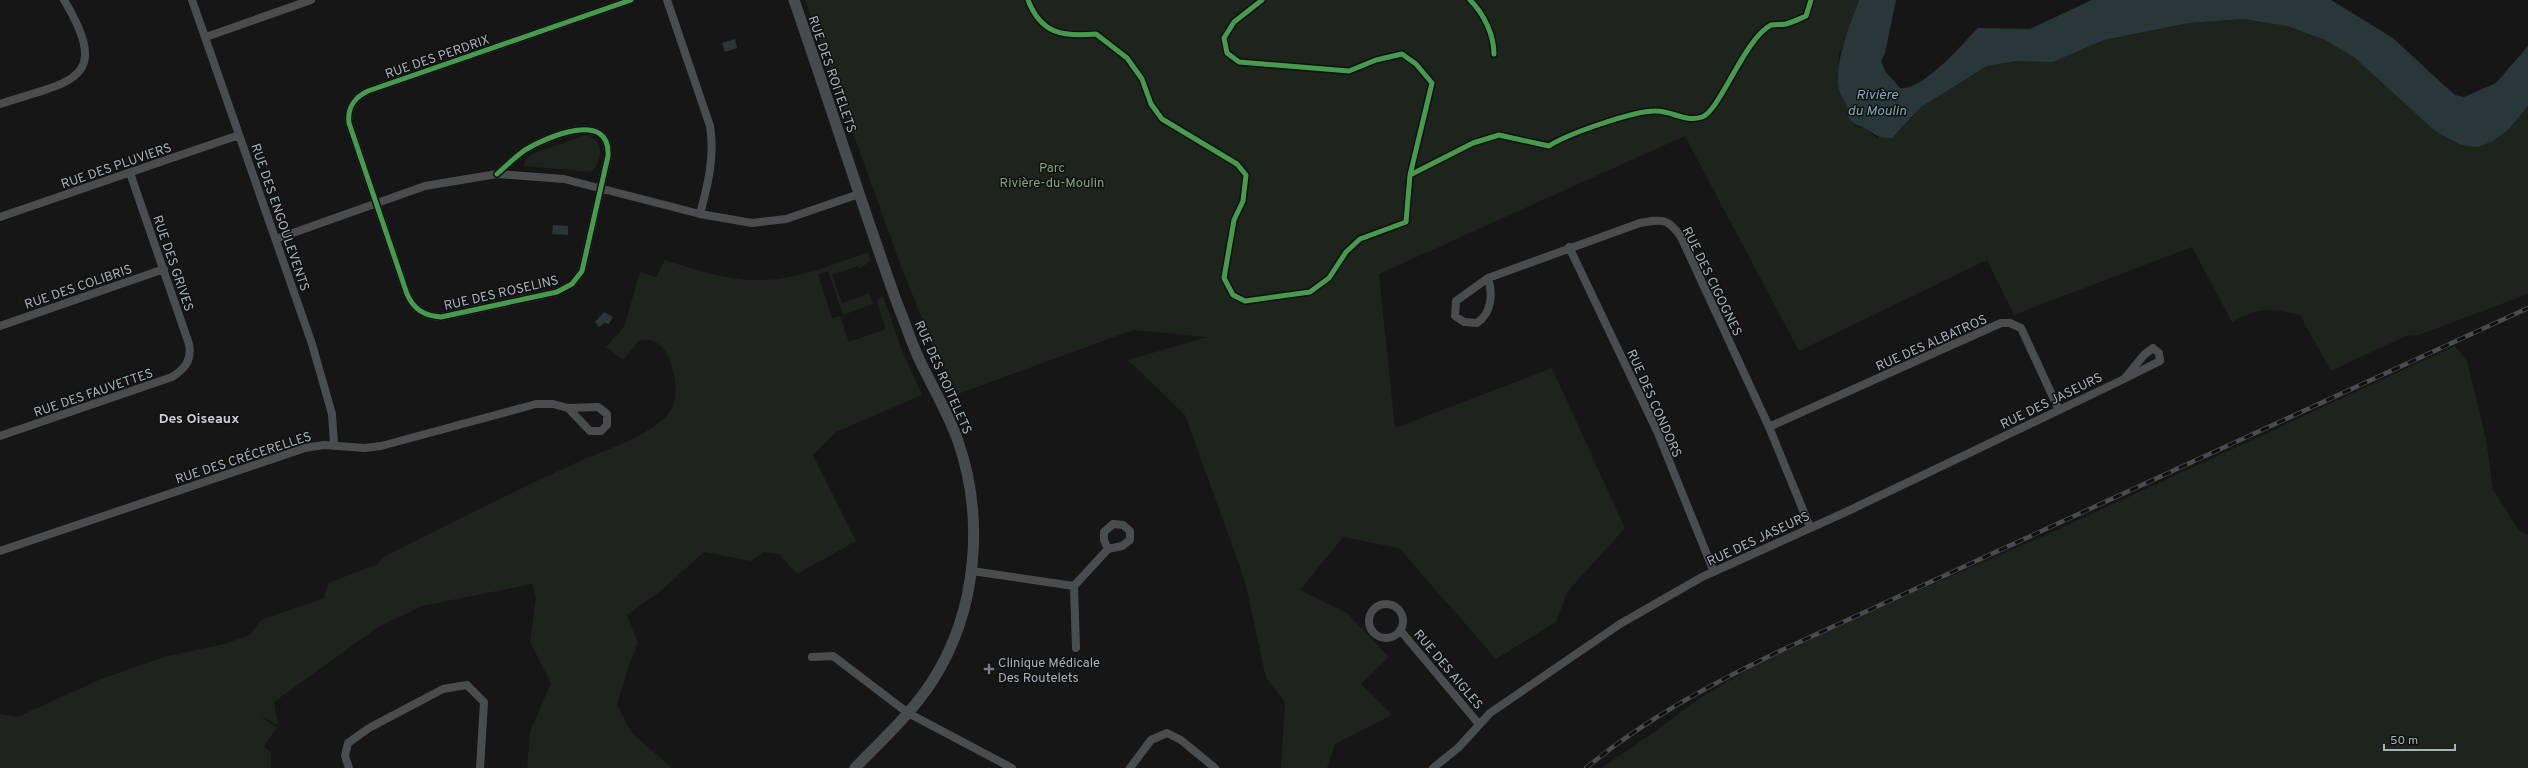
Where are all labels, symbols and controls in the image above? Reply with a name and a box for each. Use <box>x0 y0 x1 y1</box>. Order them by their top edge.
street label: RUE DES ROITELETS <box>804 14 859 135</box>
street label: RUE DES PERDRIX <box>383 33 492 83</box>
water label: Rivière du Moulin <box>1848 87 1907 120</box>
street label: RUE DES PLUVIERS <box>59 140 174 193</box>
street label: RUE DES ENGOULEVENTS <box>246 142 312 294</box>
park label: Parc Rivière-du-Moulin <box>1000 161 1104 192</box>
street label: RUE DES GRIVES <box>148 214 196 314</box>
street label: RUE DES CIGOGNES <box>1678 225 1745 339</box>
street label: RUE DES COLIBRIS <box>23 262 135 314</box>
street label: RUE DES ROSELINS <box>443 273 560 315</box>
street label: RUE DES ALBATROS <box>1874 312 1990 376</box>
street label: RUE DES ROITELETS <box>910 318 974 437</box>
street label: RUE DES CONDORS <box>1622 347 1684 460</box>
street label: RUE DES FAUVETTES <box>32 366 155 422</box>
street label: RUE DES JASEURS <box>1998 370 2106 433</box>
district label: Des Oiseaux <box>159 411 239 428</box>
street label: RUE DES CRÉCERELLES <box>173 427 314 488</box>
street label: RUE DES JASEURS <box>1705 509 1813 571</box>
street label: RUE DES AIGLES <box>1410 627 1485 713</box>
place label: Clinique Médicale Des Routelets <box>998 656 1100 687</box>
marker: Clinique Médicale Des Routelets <box>983 663 995 675</box>
scale bar <box>2384 726 2455 752</box>
text: 50 m <box>2390 733 2418 749</box>

